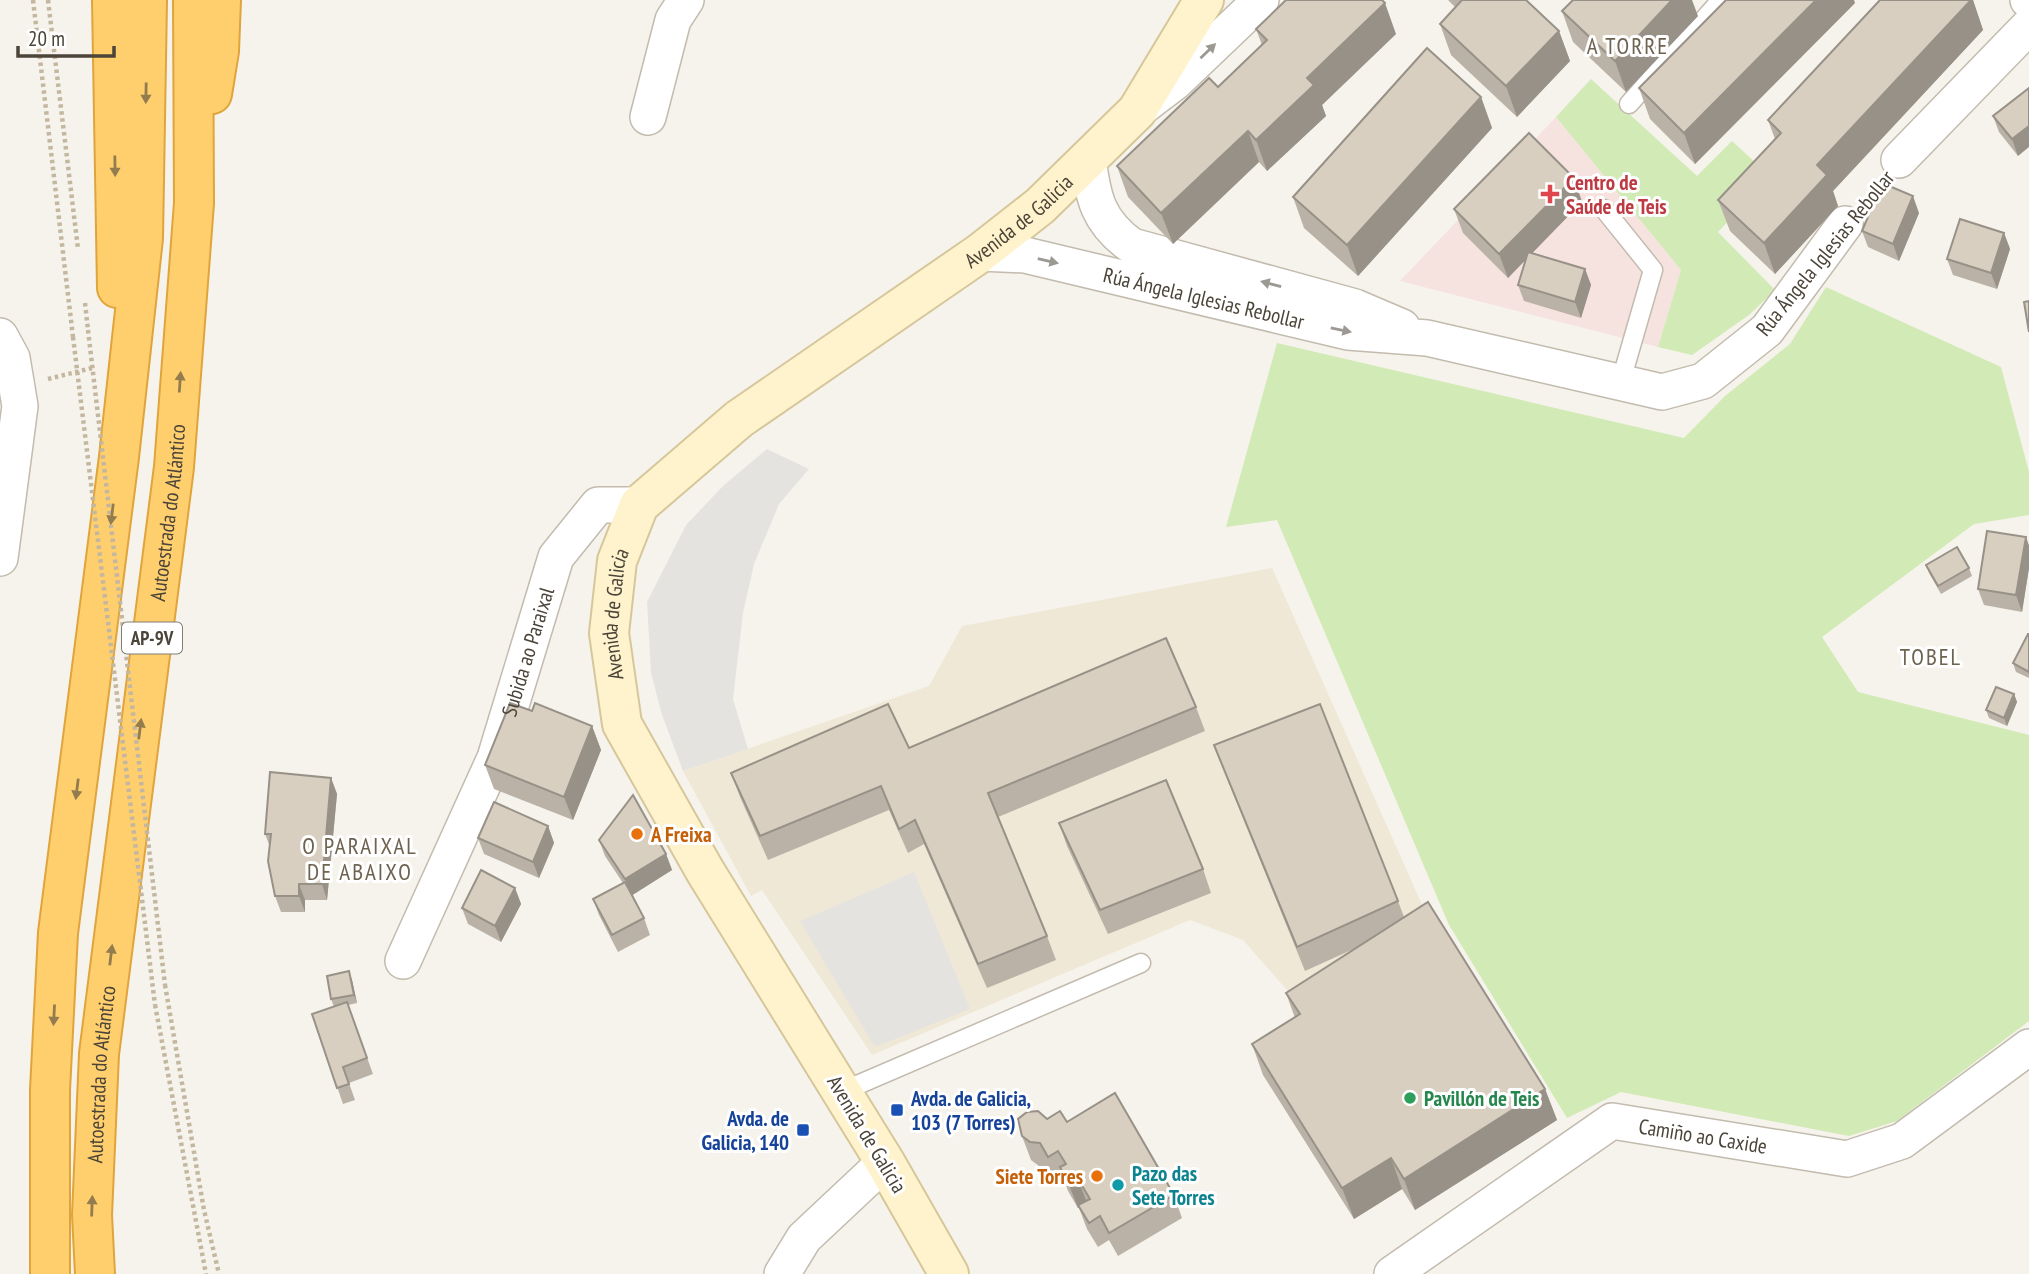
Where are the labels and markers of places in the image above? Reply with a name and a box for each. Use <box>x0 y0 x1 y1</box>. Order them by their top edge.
place label: Centro de Saúde de Teis <box>1566 169 1667 220</box>
marker: Centro de Saúde de Teis <box>1540 184 1560 204</box>
place label: A Freixa <box>650 821 712 848</box>
marker: A Freixa <box>629 826 645 842</box>
place label: Avda. de Galicia, 103 (7 Torres) <box>910 1085 1031 1136</box>
place label: Pavillón de Teis <box>1424 1085 1539 1112</box>
marker: Pavillón de Teis <box>1402 1090 1418 1106</box>
marker: Avda. de Galicia, 103 (7 Torres) <box>889 1102 905 1118</box>
place label: Avda. de Galicia, 140 <box>702 1105 789 1156</box>
marker: Avda. de Galicia, 140 <box>795 1122 811 1138</box>
place label: Pazo das Sete Torres <box>1132 1160 1215 1211</box>
place label: Siete Torres <box>996 1163 1083 1190</box>
marker: Siete Torres <box>1089 1168 1105 1184</box>
marker: Pazo das Sete Torres <box>1110 1177 1126 1193</box>

